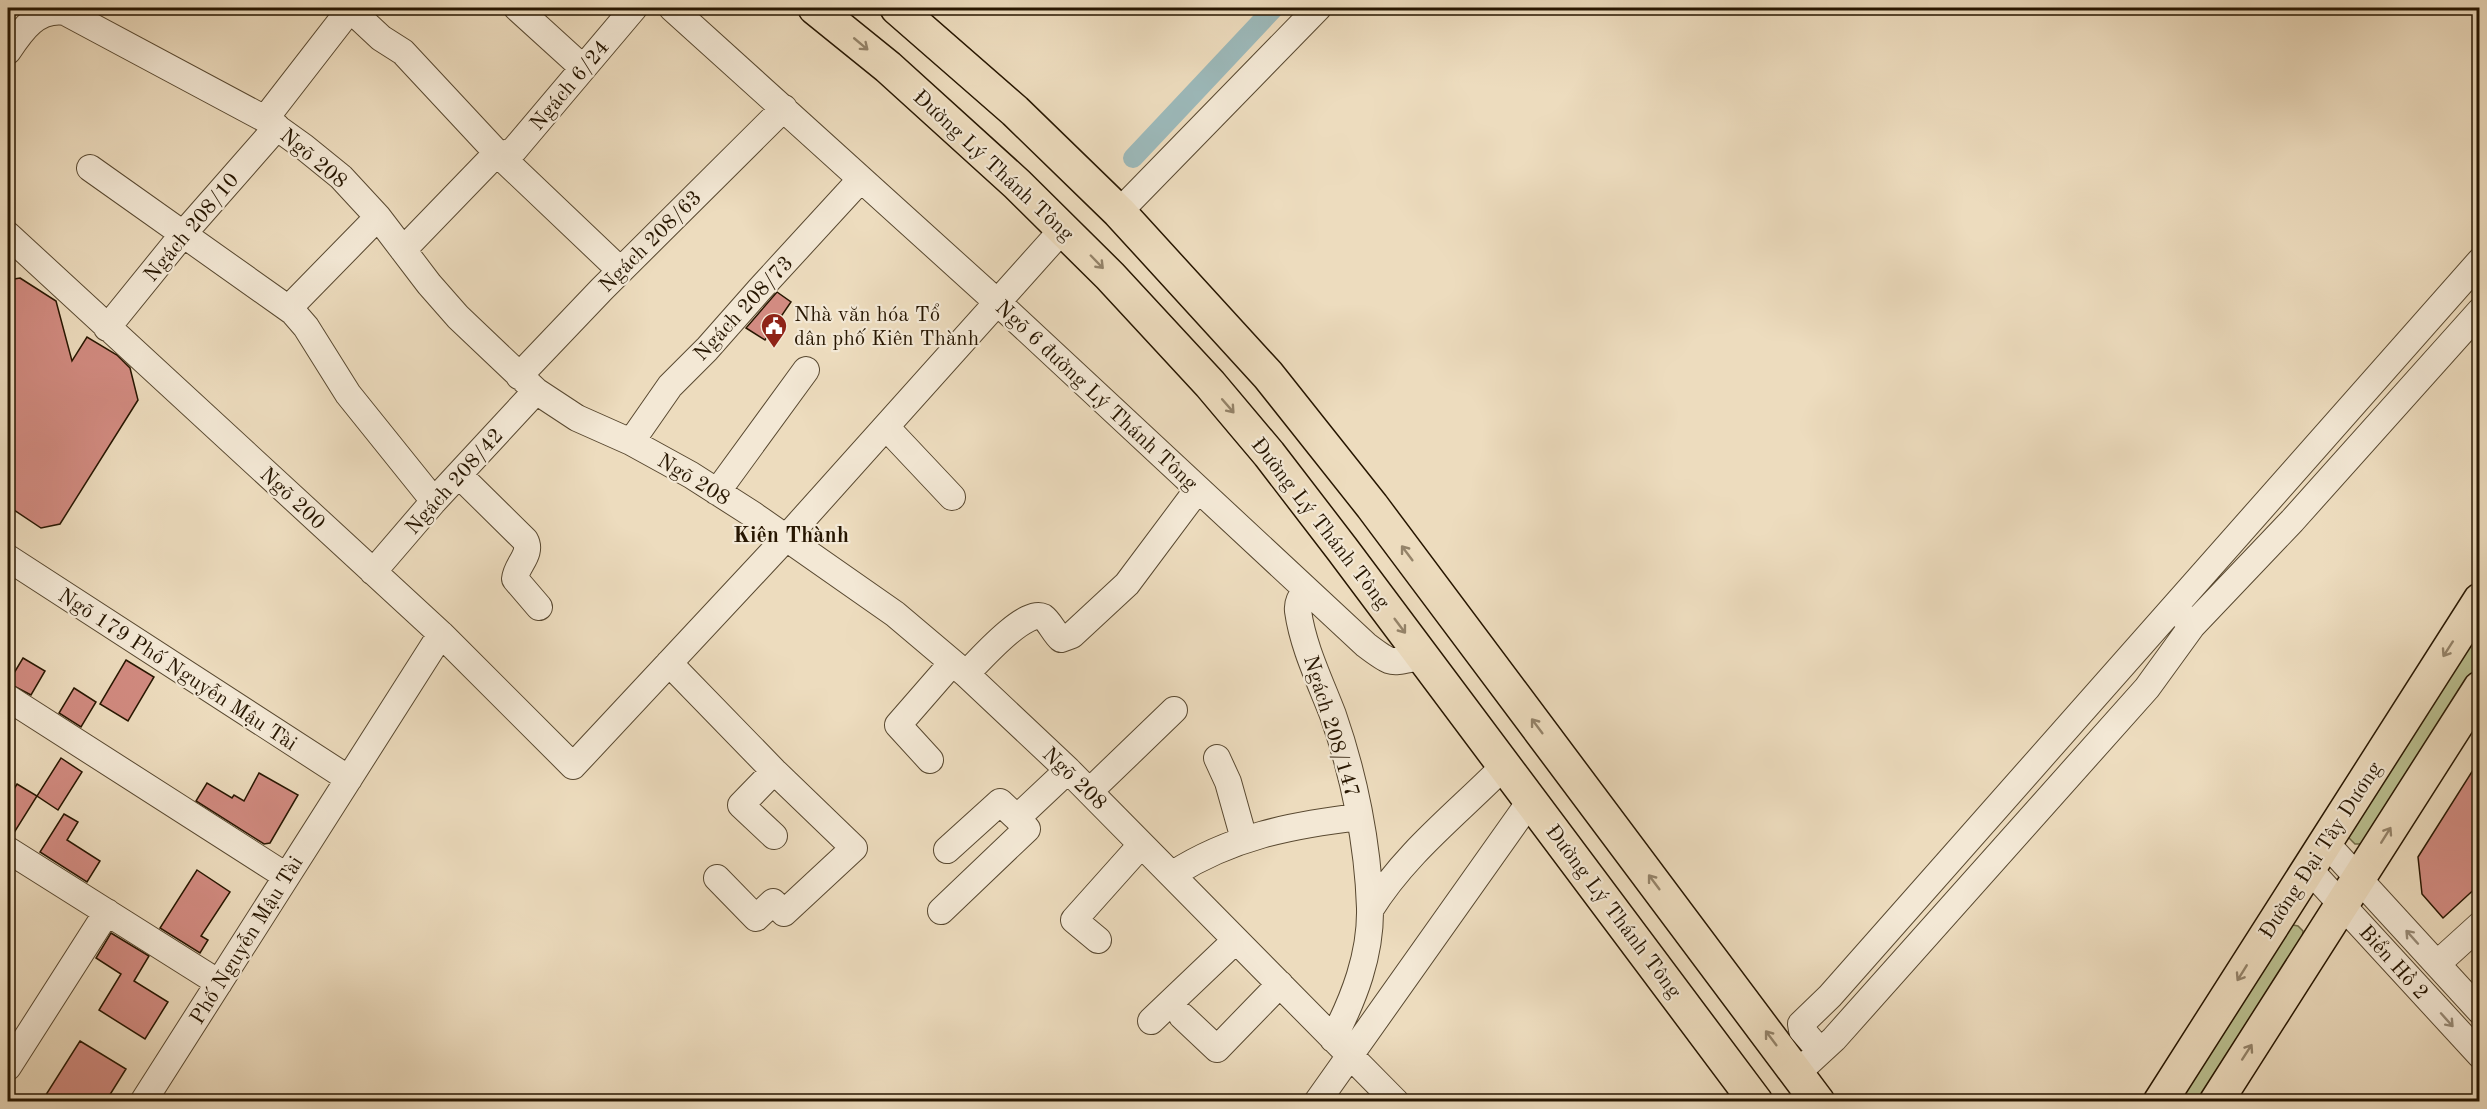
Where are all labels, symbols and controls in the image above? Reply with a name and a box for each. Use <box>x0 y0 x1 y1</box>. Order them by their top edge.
street label: Ngách 6/24 <box>527 37 614 135</box>
one-way arrow <box>853 38 869 51</box>
street label: Đường Lý Thánh Tông <box>909 86 1078 246</box>
street label: Ngõ 208 <box>276 125 351 193</box>
street label: Ngách 208/10 <box>141 170 243 286</box>
street label: Ngách 208/63 <box>596 187 706 297</box>
street label: Ngách 208/73 <box>690 253 798 365</box>
one-way arrow <box>1089 254 1104 269</box>
street label: Ngõ 6 đường Lý Thánh Tông <box>991 297 1201 495</box>
place label: Nhà văn hóa Tổ dân phố Kiên Thành <box>794 303 979 350</box>
public building icon: Nhà văn hóa Tổ dân phố Kiên Thành <box>759 311 789 349</box>
one-way arrow <box>1221 398 1235 413</box>
street label: Ngách 208/42 <box>402 425 508 539</box>
street label: Đường Lý Thánh Tông <box>1247 434 1393 614</box>
street label: Ngõ 208 <box>653 451 733 510</box>
street label: Ngõ 200 <box>255 464 329 534</box>
district label: Kiên Thành <box>733 525 849 547</box>
one-way arrow <box>1401 546 1413 562</box>
street label: Ngõ 179 Phố Nguyễn Mậu Tài <box>54 584 301 755</box>
one-way arrow <box>1394 617 1406 633</box>
one-way arrow <box>2442 640 2454 657</box>
street label: Ngách 208/147 <box>1299 653 1362 800</box>
one-way arrow <box>1530 718 1543 734</box>
street label: Ngõ 208 <box>1038 744 1110 815</box>
street label: Đường Đại Tây Dương <box>2256 758 2387 943</box>
street label: Đường Lý Thánh Tông <box>1541 821 1685 1003</box>
one-way arrow <box>2380 827 2392 844</box>
street label: Phố Nguyễn Mậu Tài <box>185 852 308 1029</box>
one-way arrow <box>1647 874 1660 890</box>
street label: Biển Hồ 2 <box>2354 920 2433 1004</box>
one-way arrow <box>2405 930 2419 945</box>
one-way arrow <box>2235 964 2247 981</box>
one-way arrow <box>2440 1012 2454 1027</box>
one-way arrow <box>1764 1030 1777 1046</box>
one-way arrow <box>2242 1044 2254 1061</box>

